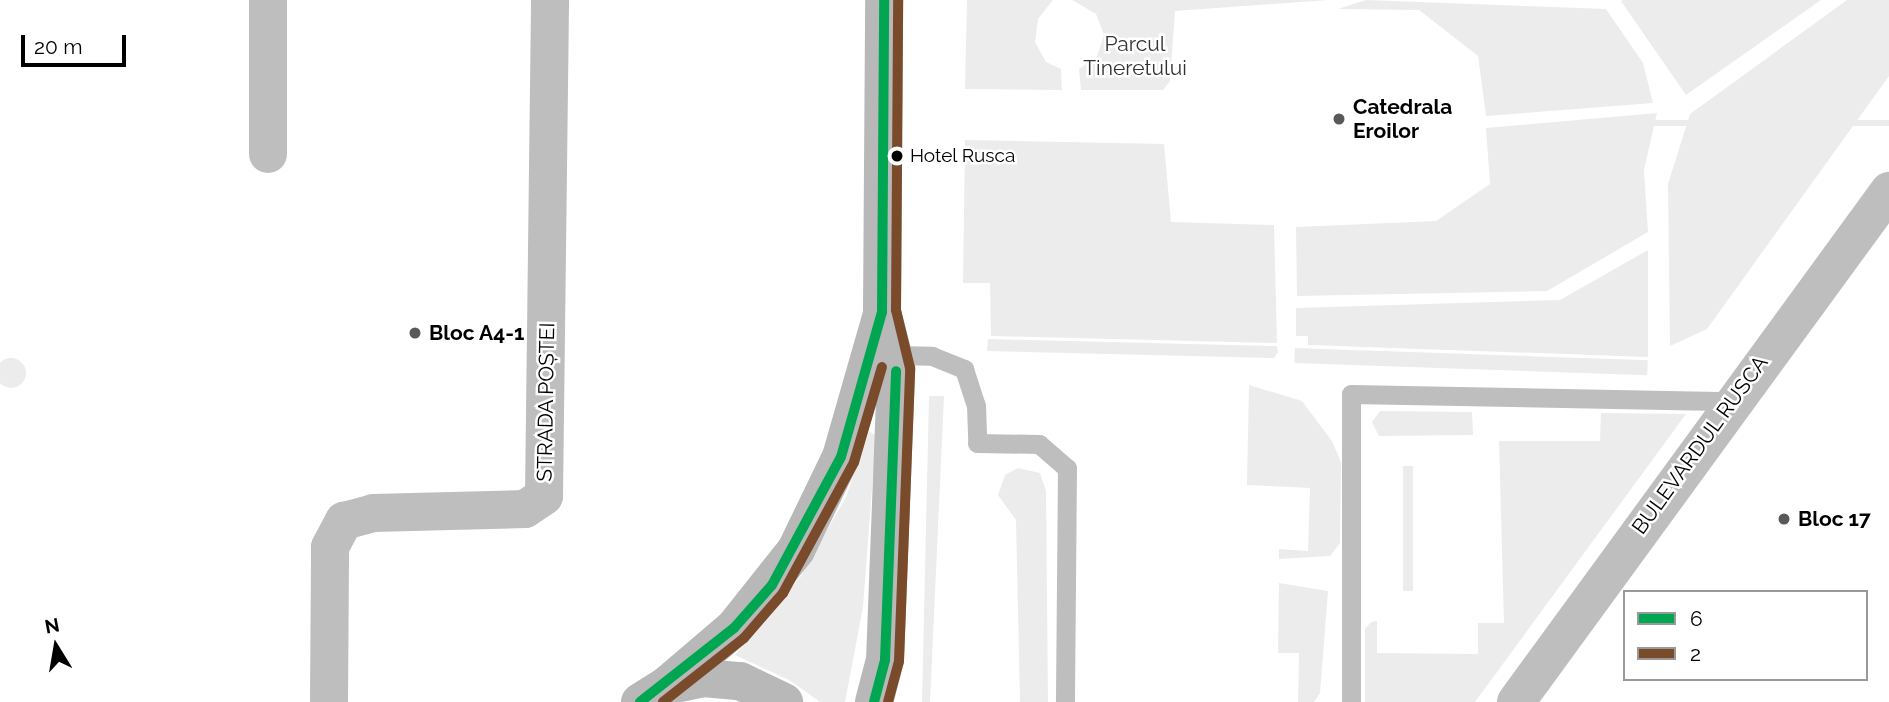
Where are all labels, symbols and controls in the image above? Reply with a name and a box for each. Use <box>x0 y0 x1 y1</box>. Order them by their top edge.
scale bar <box>24 21 130 65</box>
park label: Parcul Tineretului <box>1083 31 1187 81</box>
text: 20 m <box>34 34 82 59</box>
place label: Catedrala Eroilor <box>1353 94 1452 144</box>
marker: Catedrala Eroilor <box>1331 111 1347 127</box>
place label: Hotel Rusca <box>910 145 1016 167</box>
marker: Hotel Rusca <box>890 149 904 163</box>
place label: Bloc A4-1 <box>429 320 525 346</box>
street label: STRADA POȘTEI <box>532 322 560 482</box>
marker: Bloc A4-1 <box>407 325 423 341</box>
street label: BULEVARDUL RUSCA <box>1627 351 1773 539</box>
place label: Bloc 17 <box>1798 506 1871 532</box>
marker: Bloc 17 <box>1776 511 1792 527</box>
legend <box>1623 590 1868 681</box>
text: 6 <box>1690 606 1703 631</box>
north arrow <box>21 611 91 681</box>
text: N <box>43 613 61 638</box>
text: 2 <box>1690 641 1701 666</box>

